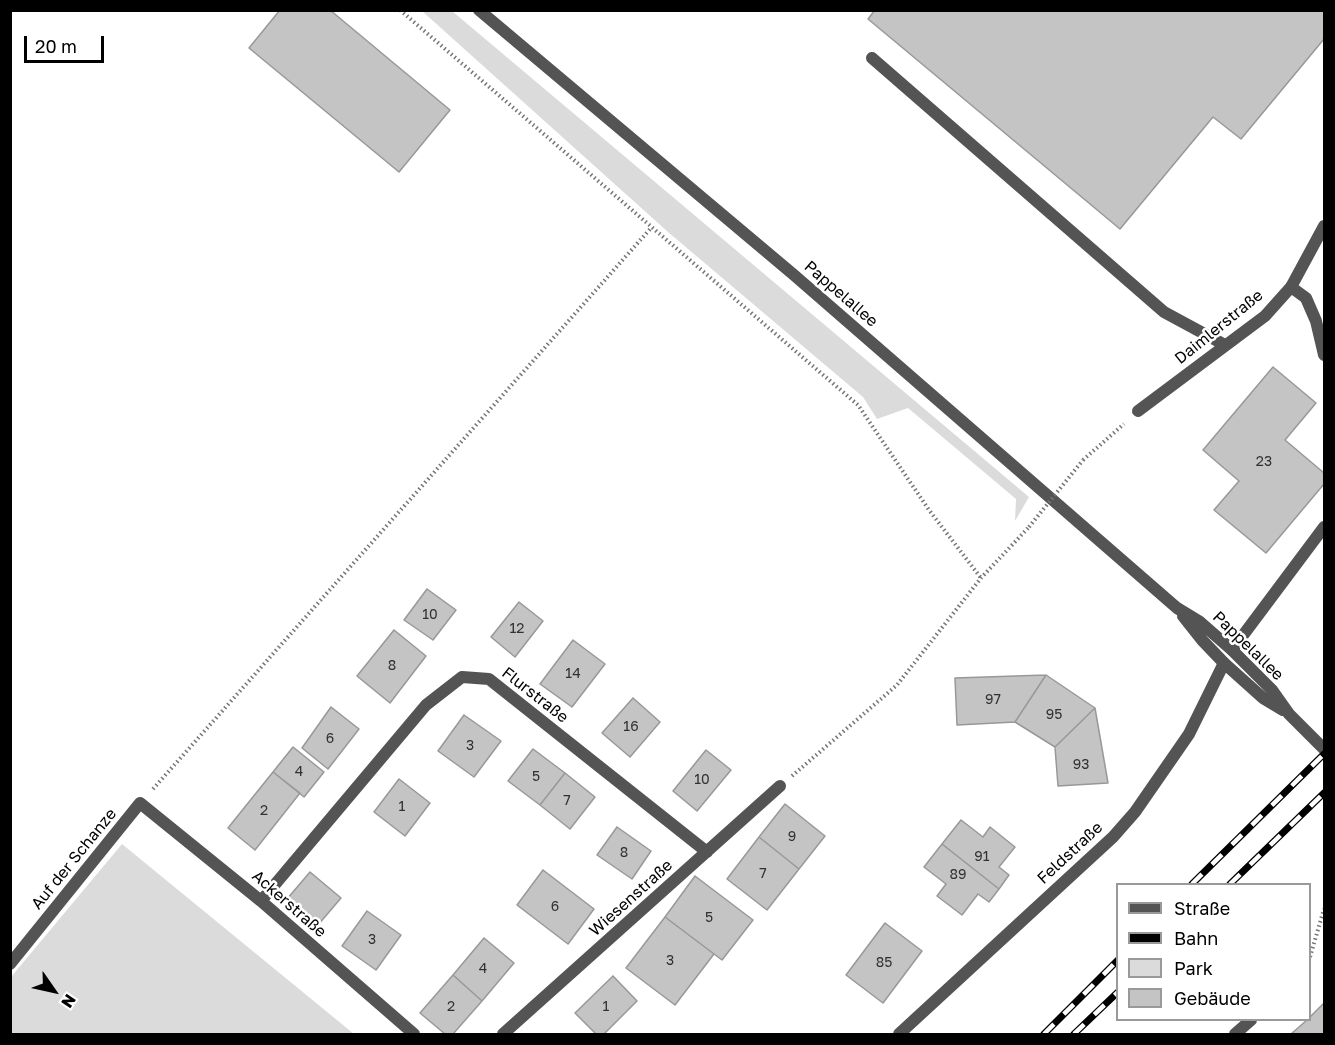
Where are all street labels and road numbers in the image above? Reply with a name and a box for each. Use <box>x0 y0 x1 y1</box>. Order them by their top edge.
street label: Pappelallee <box>800 257 882 331</box>
street label: Daimlerstraße <box>1171 286 1267 368</box>
street label: Pappelallee <box>1209 607 1287 685</box>
street label: Flurstraße <box>498 663 572 727</box>
street label: Auf der Schanze <box>27 805 121 913</box>
street label: Feldstraße <box>1033 818 1107 888</box>
street label: Wiesenstraße <box>586 856 676 940</box>
street label: Ackerstraße <box>248 867 330 941</box>

